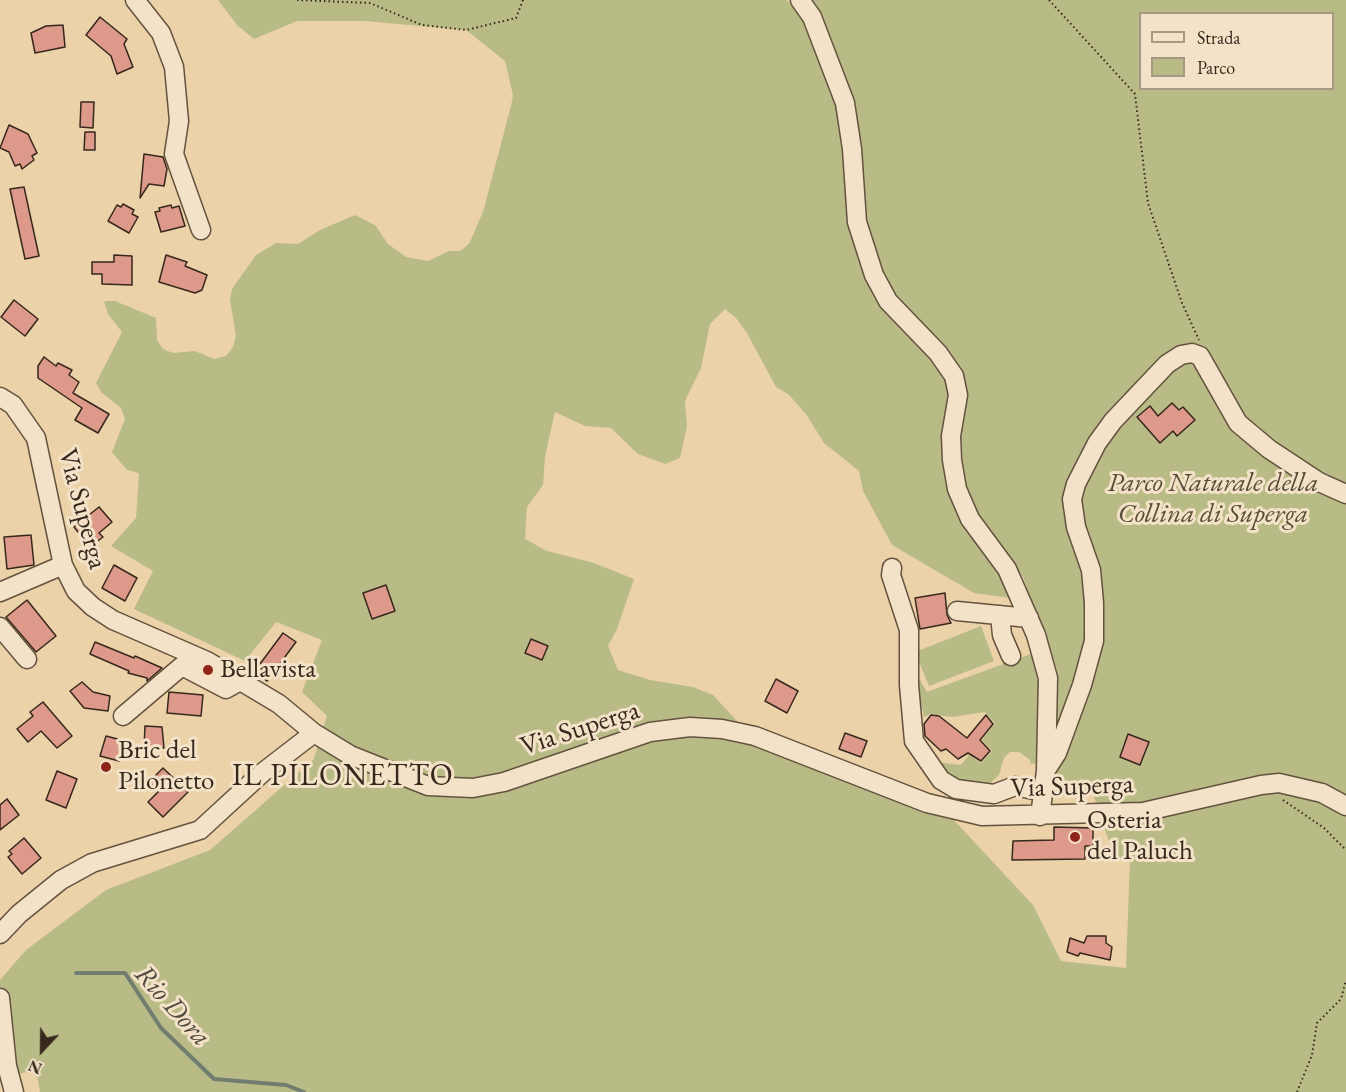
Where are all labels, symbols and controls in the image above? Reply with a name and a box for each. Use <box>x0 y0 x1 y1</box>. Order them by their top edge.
legend <box>1139 12 1334 90</box>
text: Strada <box>1197 26 1241 49</box>
text: Parco <box>1197 56 1235 79</box>
street label: Via Superga <box>50 445 114 573</box>
park label: Parco Naturale della Collina di Superga <box>1108 468 1318 531</box>
place label: Bellavista <box>220 654 316 686</box>
marker: Bellavista <box>201 663 215 677</box>
street label: Via Superga <box>516 695 644 763</box>
place label: Bric del Pilonetto <box>118 735 214 798</box>
district label: IL PILONETTO <box>232 759 454 795</box>
marker: Bric del Pilonetto <box>99 760 113 774</box>
street label: Via Superga <box>1010 769 1134 805</box>
place label: Osteria del Paluch <box>1087 805 1193 868</box>
marker: Osteria del Paluch <box>1068 830 1082 844</box>
water label: Rio Dora <box>127 958 217 1054</box>
north arrow <box>12 1020 72 1080</box>
text: N <box>25 1055 45 1079</box>

